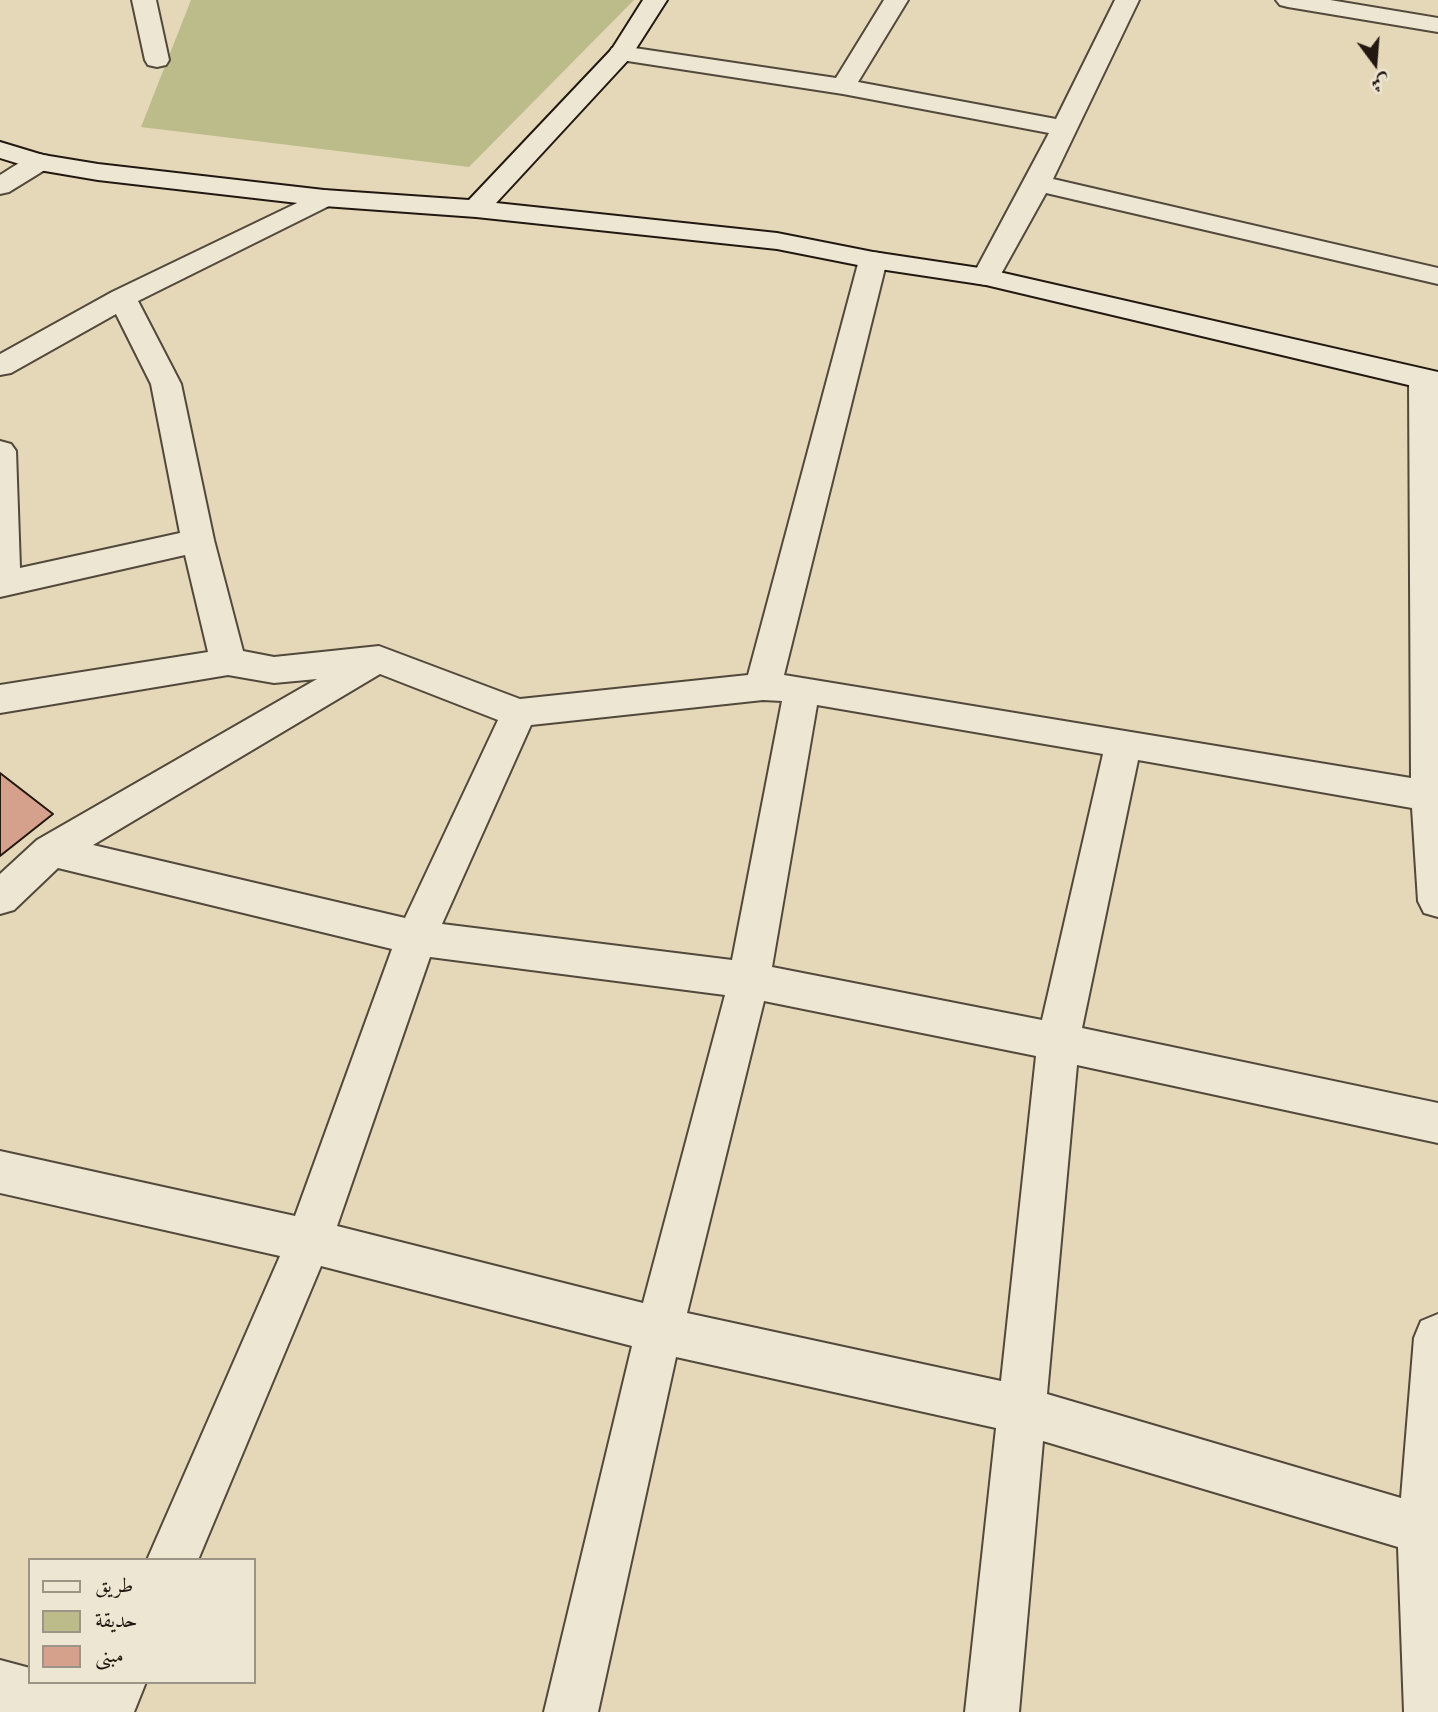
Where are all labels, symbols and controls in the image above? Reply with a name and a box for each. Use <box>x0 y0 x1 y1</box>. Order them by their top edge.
north arrow <box>1340 28 1410 98</box>
text: ش <box>1368 69 1393 98</box>
legend <box>28 1558 256 1684</box>
text: طريق <box>95 1571 133 1598</box>
text: حديقة <box>95 1606 138 1633</box>
text: مبنى <box>95 1641 124 1668</box>

